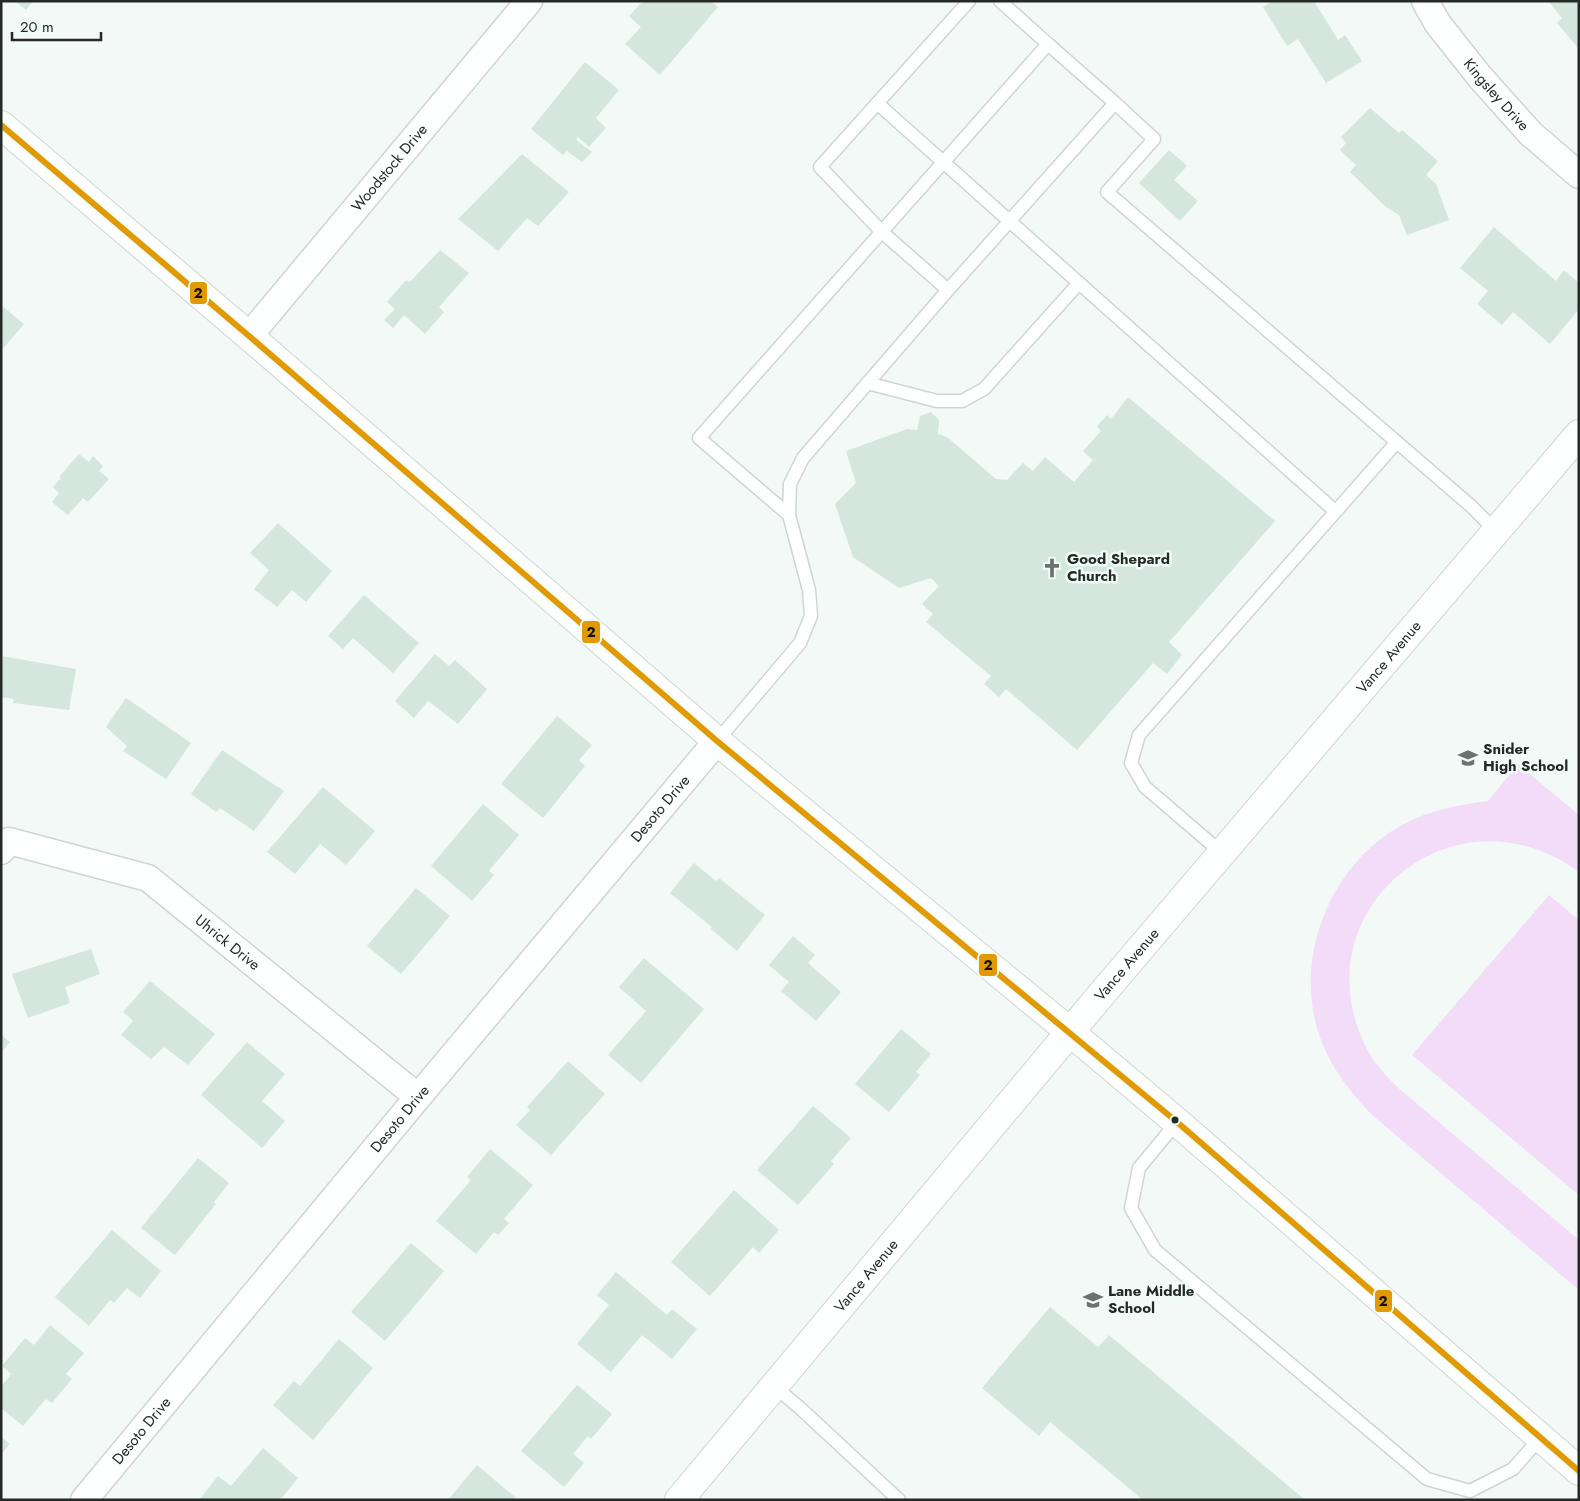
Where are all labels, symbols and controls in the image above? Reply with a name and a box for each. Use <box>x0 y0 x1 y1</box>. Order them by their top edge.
scale bar <box>12 10 101 42</box>
text: 20 m <box>20 16 54 38</box>
street label: Kingsley Drive <box>1458 54 1534 136</box>
street label: Woodstock Drive <box>346 119 433 217</box>
line badge: 2 <box>189 281 208 305</box>
text: 2 <box>193 283 203 303</box>
place label: Good Shepard Church <box>1067 548 1170 587</box>
church icon: Good Shepard Church <box>1041 557 1063 579</box>
street label: Vance Avenue <box>1351 616 1426 698</box>
line badge: 2 <box>581 620 601 644</box>
text: 2 <box>586 622 596 642</box>
place label: Snider High School <box>1483 738 1568 777</box>
school or university icon: Snider High School <box>1457 747 1479 769</box>
street label: Desoto Drive <box>625 770 695 847</box>
street label: Uhrick Drive <box>190 909 265 976</box>
street label: Vance Avenue <box>1089 923 1164 1006</box>
line badge: 2 <box>978 953 998 977</box>
text: 2 <box>983 955 993 975</box>
street label: Desoto Drive <box>365 1080 435 1157</box>
unlabelled marker <box>1170 1115 1180 1125</box>
street label: Vance Avenue <box>829 1234 904 1317</box>
place label: Lane Middle School <box>1108 1280 1195 1319</box>
school or university icon: Lane Middle School <box>1082 1289 1104 1311</box>
line badge: 2 <box>1374 1289 1393 1313</box>
text: 2 <box>1378 1291 1388 1311</box>
street label: Desoto Drive <box>107 1392 176 1469</box>

